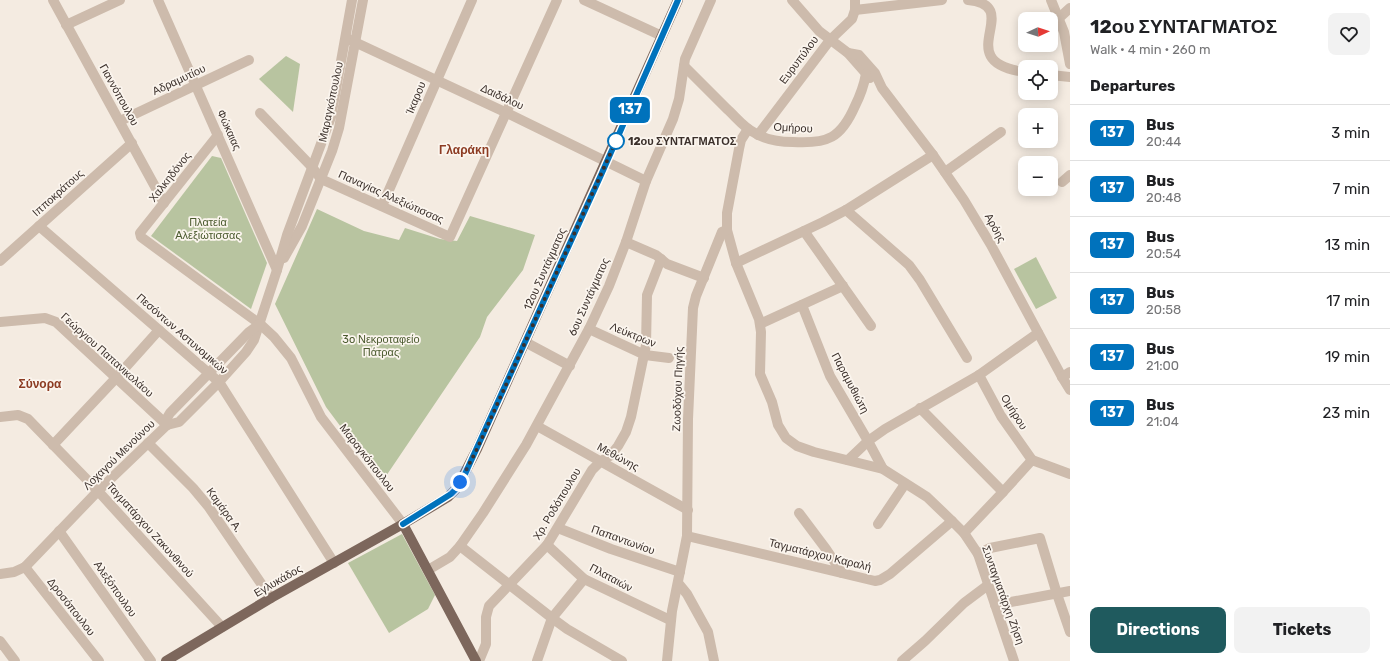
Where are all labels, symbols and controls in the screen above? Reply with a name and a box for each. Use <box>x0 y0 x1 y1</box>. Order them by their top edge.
north arrow <box>1018 12 1058 52</box>
map controls <box>1018 12 1058 196</box>
button: heart <box>1328 13 1370 55</box>
text: 12ου ΣΥΝΤΑΓΜΑΤΟΣ <box>1090 15 1277 38</box>
street label: Ευρυπύλου <box>777 33 821 87</box>
text: Walk · 4 min · 260 m <box>1090 42 1211 57</box>
button: locate <box>1018 60 1058 100</box>
street label: Μαραγκόπουλου <box>316 61 346 143</box>
street label: Γιαννόπουλου <box>97 62 141 128</box>
street label: Αδραμυτίου <box>150 62 208 98</box>
text: Departures <box>1090 77 1175 95</box>
street label: Ίκαρου <box>403 80 429 117</box>
street label: Δαιδάλου <box>478 81 526 113</box>
line badge: 137 <box>607 97 653 123</box>
text: 137 <box>618 101 642 118</box>
street label: Φώκαιας <box>214 108 244 152</box>
button: + <box>1018 108 1058 148</box>
text: Bus <box>1146 116 1174 134</box>
street label: Ομήρου <box>773 120 813 136</box>
text: 137 <box>1100 124 1124 141</box>
text: 3 min <box>1331 124 1370 142</box>
marker: 12ου ΣΥΝΤΑΓΜΑΤΟΣ <box>607 132 625 150</box>
text: 20:44 <box>1146 134 1181 149</box>
place label: 12ου ΣΥΝΤΑΓΜΑΤΟΣ <box>628 135 737 148</box>
district label: Γλαράκη <box>439 143 489 157</box>
street label: Χαλκηδόνος <box>146 149 194 205</box>
button: − <box>1018 156 1058 196</box>
street label: Ιπποκράτους <box>30 167 86 219</box>
street label: Παναγίας Αλεξιώτισσας <box>336 168 446 226</box>
text: Bus <box>1146 172 1174 190</box>
text: 137 <box>1100 180 1124 197</box>
text: 7 min <box>1333 180 1370 198</box>
text: 20:48 <box>1146 190 1182 205</box>
street label: Αρόης <box>982 211 1008 245</box>
park label: Πλατεία Αλεξιώτισσας <box>175 216 241 242</box>
street label: 12ου Συντάγματος <box>521 226 569 312</box>
text: Bus <box>1146 228 1174 246</box>
text: 137 <box>1100 236 1124 253</box>
text: 13 min <box>1325 236 1370 254</box>
text: 20:54 <box>1146 246 1181 261</box>
street label: 6ου Συντάγματος <box>566 256 612 338</box>
text: Bus <box>1146 284 1174 302</box>
street label: Πεσόντων Αστυνομικών <box>134 291 231 377</box>
text: 137 <box>1100 292 1124 309</box>
text: 17 min <box>1326 292 1370 310</box>
text: 20:58 <box>1146 302 1181 317</box>
street label: Γεώργιου Παπανικολάου <box>58 310 156 400</box>
street label: Λεύκτρων <box>608 320 658 350</box>
park label: 3o Νεκροταφείο Πάτρας <box>342 333 420 359</box>
text: Bus <box>1146 340 1174 358</box>
street label: Ζωοδόχου Πηγής <box>670 346 686 432</box>
text: 137 <box>1100 348 1124 365</box>
text: 19 min <box>1325 348 1370 366</box>
street label: Παραμυθιώτη <box>829 350 871 416</box>
text: 21:00 <box>1146 358 1179 373</box>
district label: Σύνορα <box>19 377 62 391</box>
street label: Ομήρου <box>998 392 1030 432</box>
text: Bus <box>1146 396 1174 414</box>
text: 137 <box>1100 404 1124 421</box>
text: 23 min <box>1322 404 1370 422</box>
text: 21:04 <box>1146 414 1179 429</box>
street label: Λοχαγού Μενούνου <box>80 417 158 493</box>
street label: Μαραγκόπουλου <box>337 422 397 494</box>
street label: Μεθώνης <box>595 440 641 474</box>
street label: Χρ. Ροδόπουλου <box>530 466 584 542</box>
your location <box>450 472 470 492</box>
street label: Ταγματάρχου Ζακυνθινού <box>104 480 196 580</box>
street label: Καμάρα Α. <box>204 485 245 535</box>
street label: Παπαντωνίου <box>590 523 656 557</box>
street label: Ταγματάρχου Καραλή <box>767 536 873 574</box>
street label: Συνταγματάρχη Ζήση <box>979 544 1027 646</box>
street label: Αλεξόπουλου <box>91 558 139 620</box>
street label: Πλαταιών <box>587 561 635 595</box>
street label: Εγλυκάδος <box>252 562 304 600</box>
street label: Δροσόπουλου <box>44 576 98 638</box>
button: Directions <box>1090 607 1226 653</box>
button: Tickets <box>1234 607 1370 653</box>

